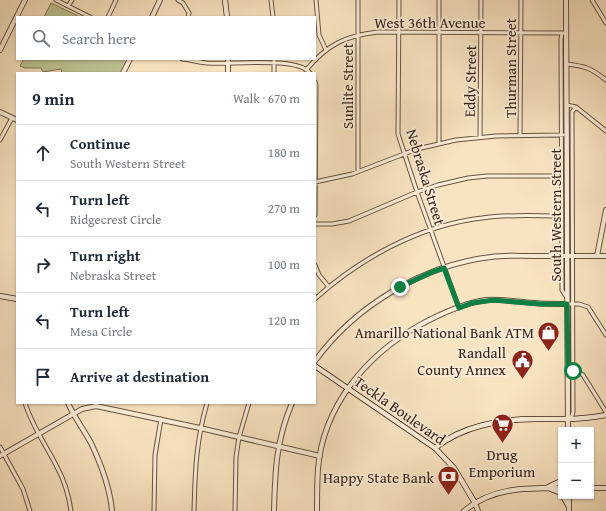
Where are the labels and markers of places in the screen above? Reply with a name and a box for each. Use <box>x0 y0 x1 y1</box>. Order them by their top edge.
shop icon: Amarillo National Bank ATM <box>536 319 562 352</box>
place label: Amarillo National Bank ATM <box>355 322 534 343</box>
place label: Randall County Annex <box>417 342 506 380</box>
public building icon: Randall County Annex <box>509 348 535 381</box>
supermarket icon: Drug Emporium <box>489 412 515 445</box>
place label: Drug Emporium <box>469 444 536 482</box>
bank icon: Happy State Bank <box>436 464 462 497</box>
place label: Happy State Bank <box>323 467 434 488</box>

